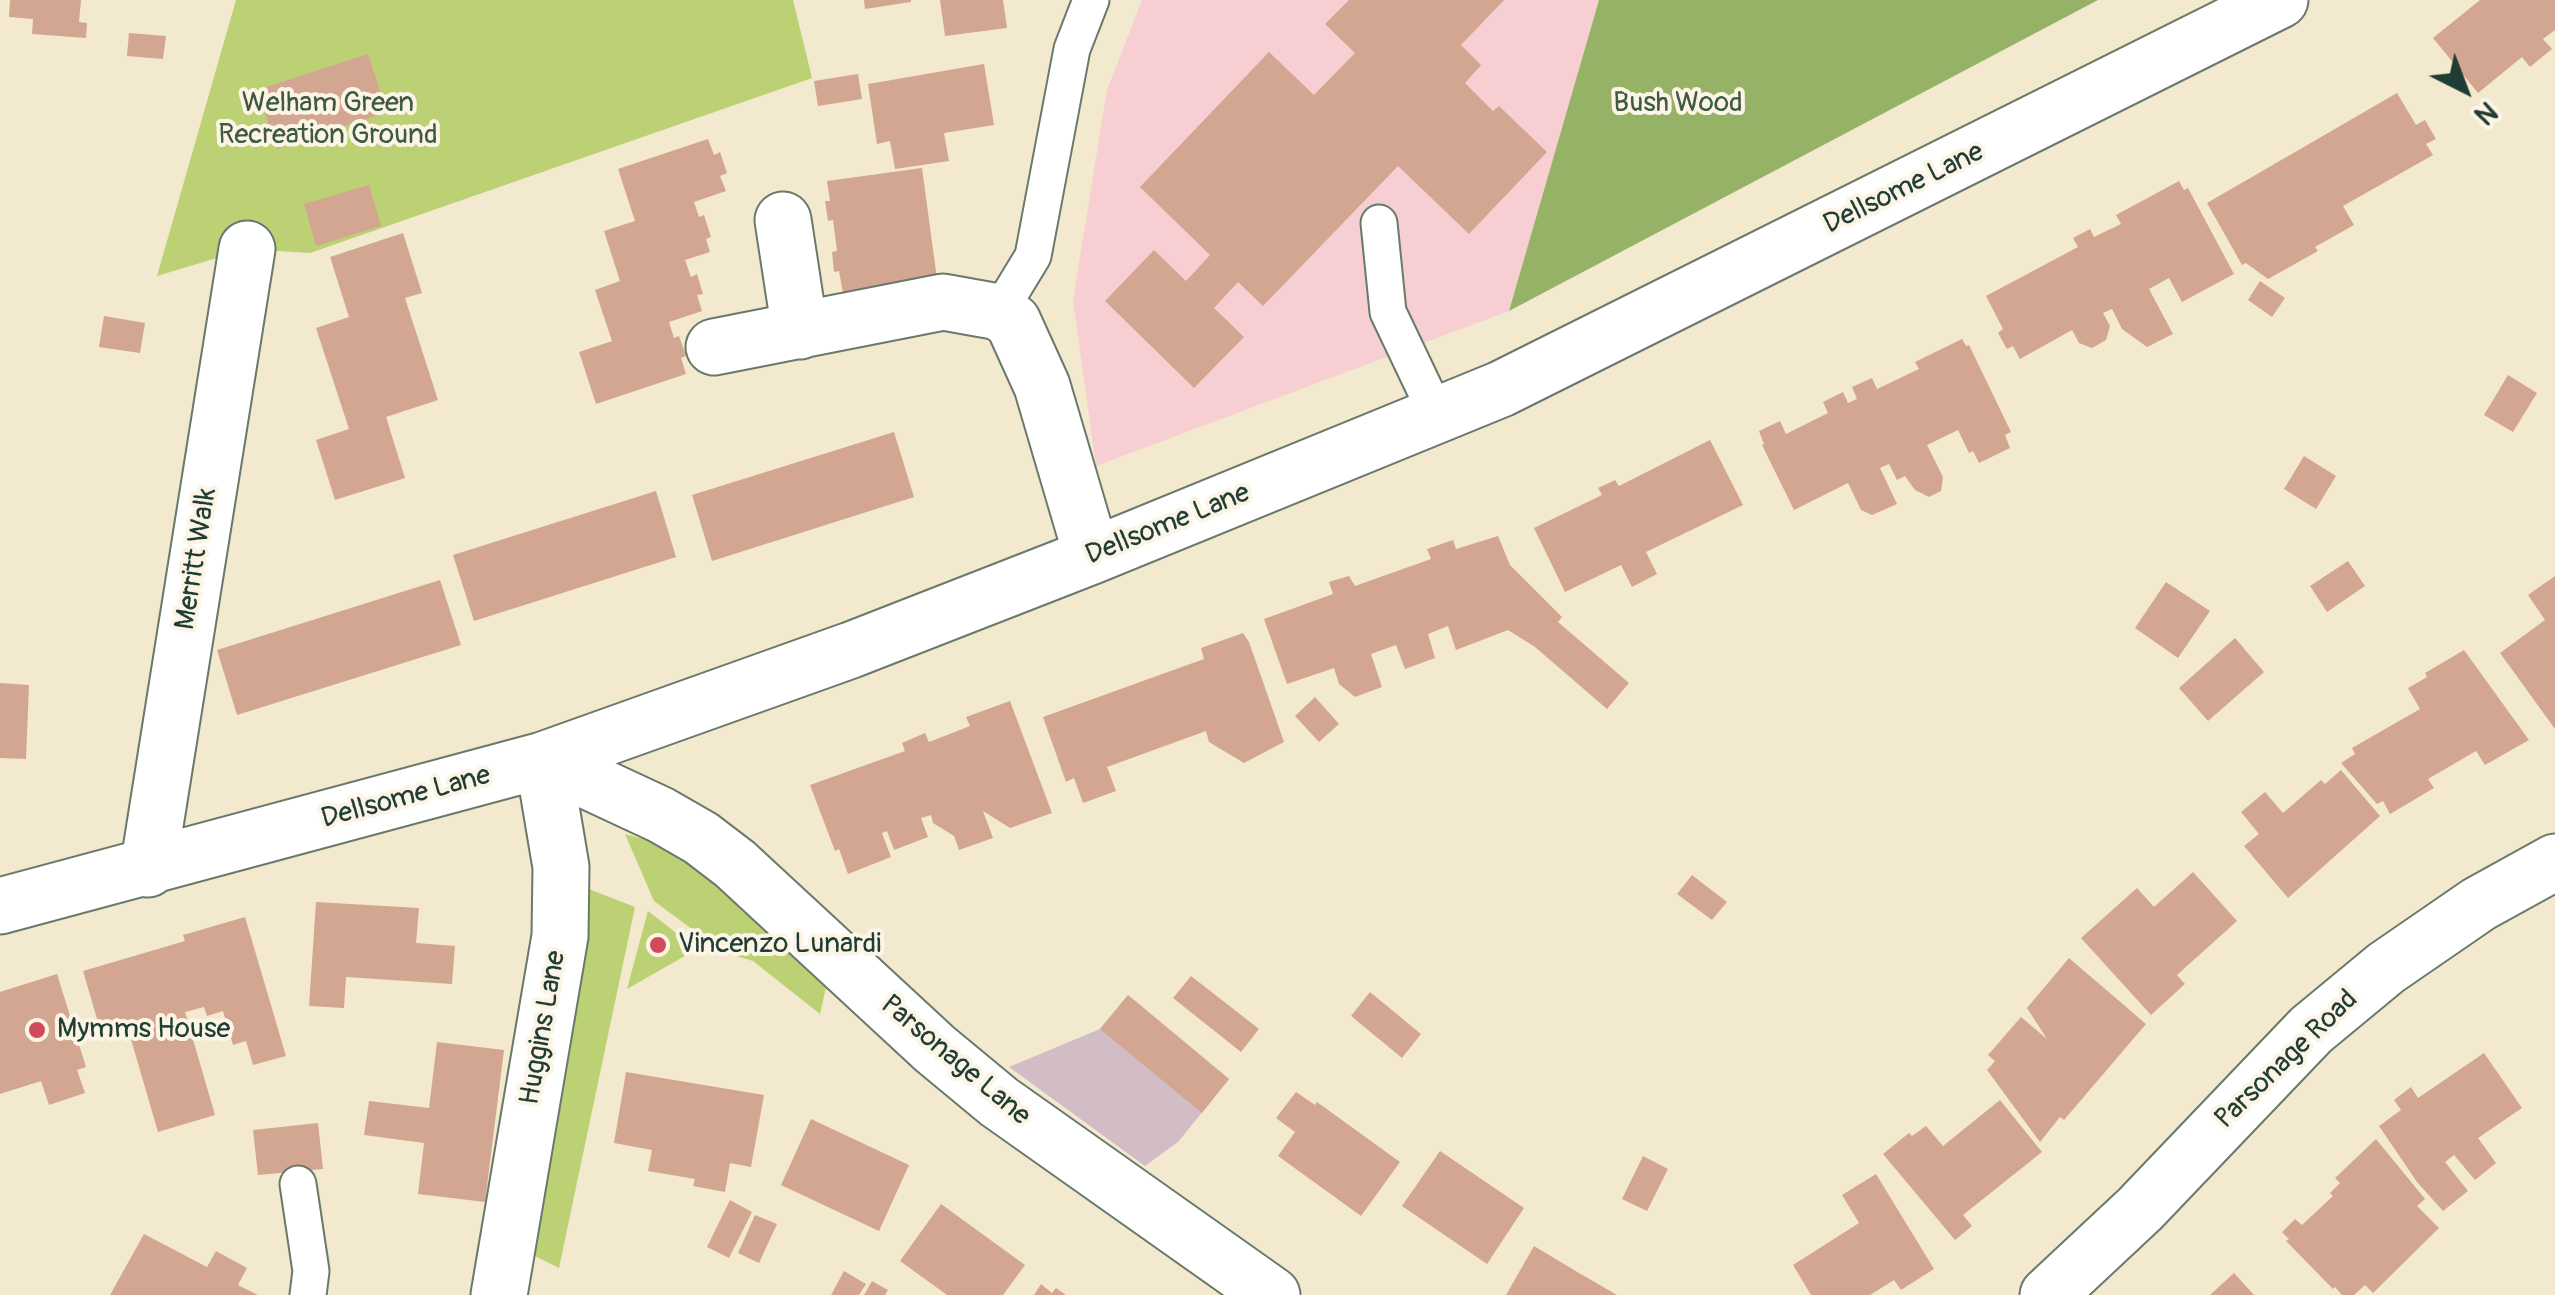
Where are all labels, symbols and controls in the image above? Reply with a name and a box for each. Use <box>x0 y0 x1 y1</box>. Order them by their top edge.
north arrow <box>2415 40 2515 140</box>
park label: Welham Green Recreation Ground <box>218 87 438 153</box>
park label: Bush Wood <box>1613 87 1743 121</box>
text: N <box>2467 93 2504 132</box>
street label: Dellsome Lane <box>1819 136 1989 242</box>
street label: Dellsome Lane <box>1081 477 1255 573</box>
street label: Merritt Walk <box>169 486 225 632</box>
street label: Dellsome Lane <box>318 759 494 837</box>
place label: Vincenzo Lunardi <box>678 928 881 962</box>
marker: Vincenzo Lunardi <box>647 934 669 956</box>
street label: Huggins Lane <box>514 948 574 1108</box>
street label: Parsonage Road <box>2209 984 2365 1136</box>
street label: Parsonage Lane <box>873 989 1037 1133</box>
place label: Mymms House <box>57 1013 230 1047</box>
marker: Mymms House <box>26 1019 48 1041</box>

